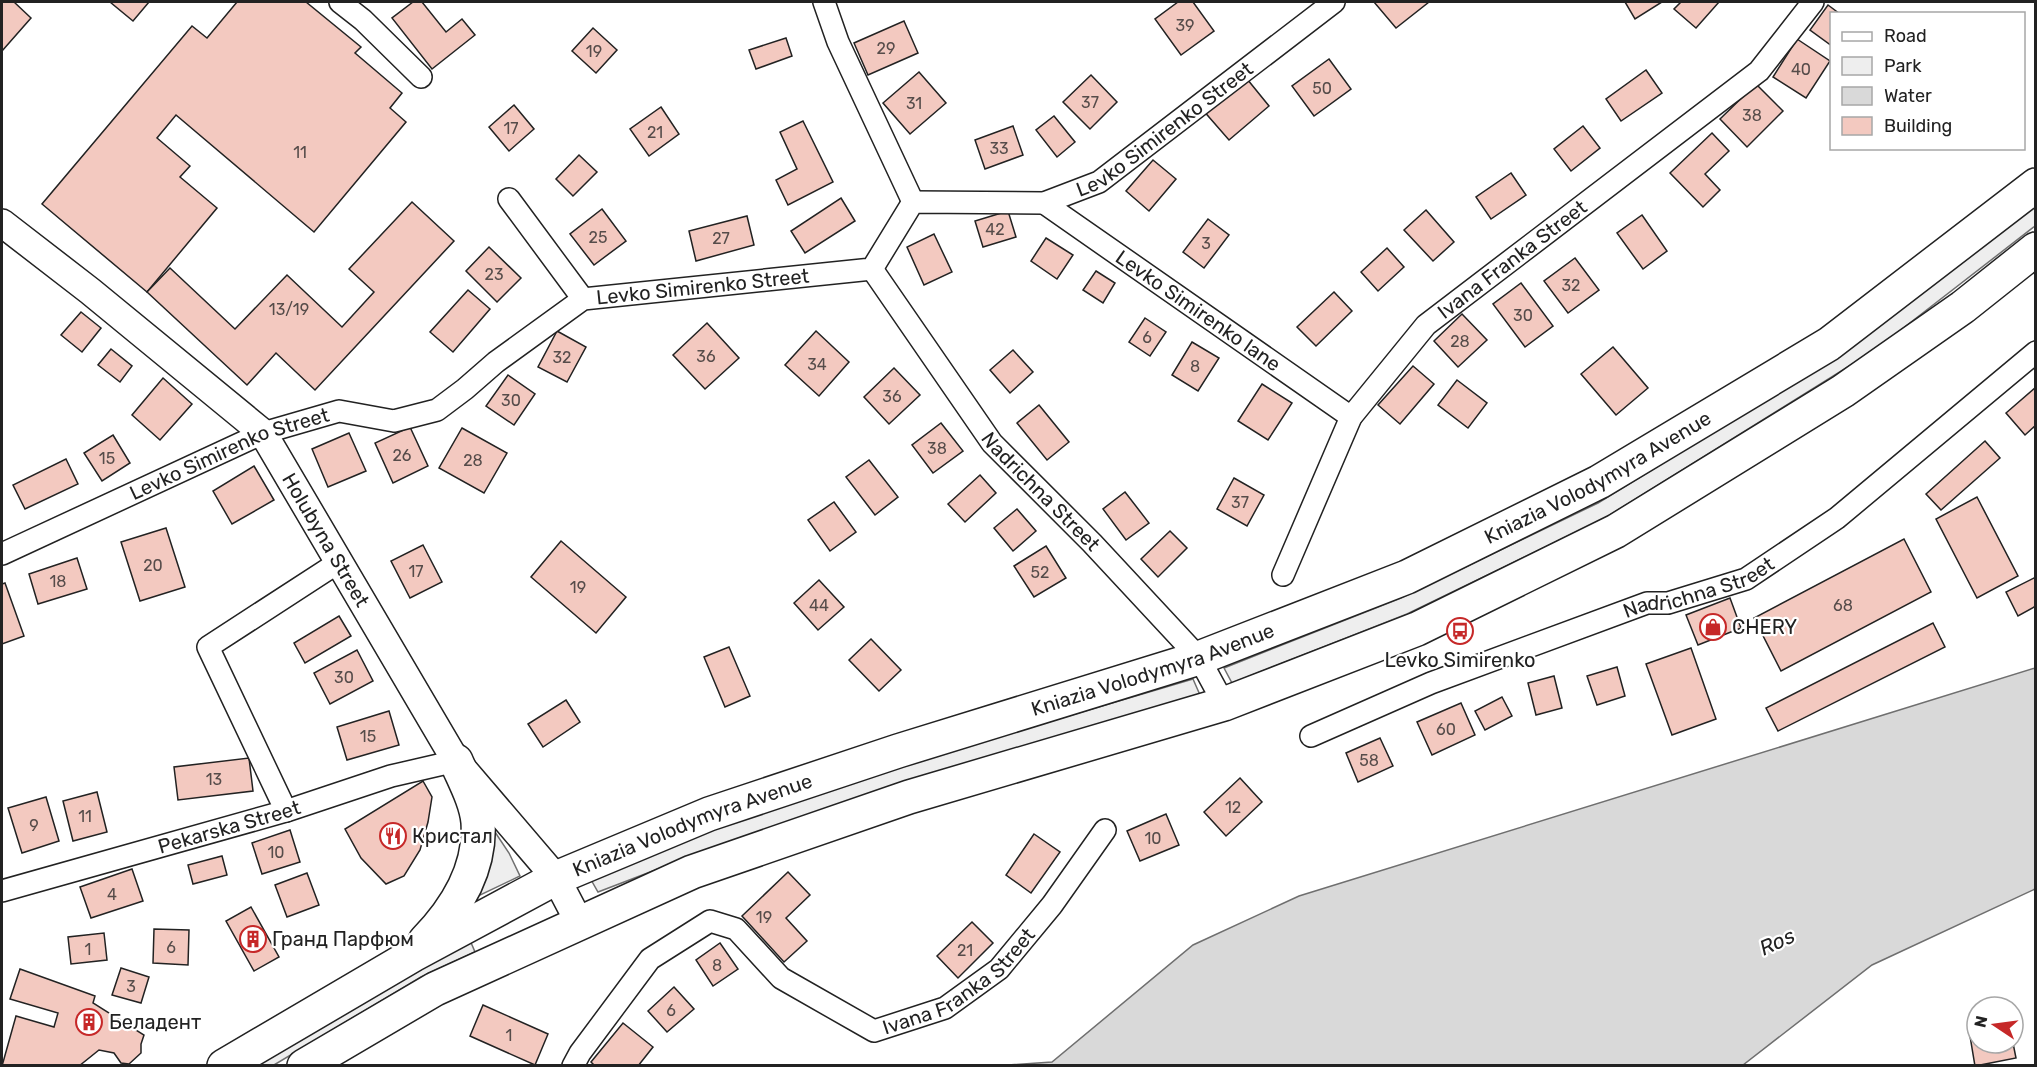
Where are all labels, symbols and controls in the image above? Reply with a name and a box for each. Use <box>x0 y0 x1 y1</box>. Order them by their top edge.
legend <box>1830 12 2025 150</box>
house number: 39 <box>1175 16 1195 35</box>
text: Road <box>1884 25 1927 47</box>
house number: 29 <box>877 39 895 58</box>
house number: 19 <box>586 42 602 61</box>
text: Park <box>1884 55 1922 77</box>
street label: Levko Simirenko Street <box>1073 57 1258 202</box>
house number: 40 <box>1791 60 1811 79</box>
house number: 50 <box>1312 79 1332 98</box>
text: Water <box>1884 85 1932 107</box>
house number: 37 <box>1081 93 1099 112</box>
house number: 31 <box>906 94 922 113</box>
house number: 38 <box>1742 106 1762 125</box>
text: Building <box>1884 115 1952 137</box>
house number: 17 <box>503 119 519 138</box>
house number: 21 <box>647 123 663 142</box>
house number: 33 <box>989 139 1009 158</box>
house number: 11 <box>293 143 307 162</box>
street label: Ivana Franka Street <box>1433 195 1592 324</box>
house number: 42 <box>985 220 1005 239</box>
house number: 25 <box>589 228 607 247</box>
house number: 27 <box>712 229 730 248</box>
house number: 3 <box>1201 234 1211 253</box>
street label: Levko Simirenko lane <box>1111 245 1285 376</box>
street label: Levko Simirenko Street <box>595 264 811 310</box>
house number: 23 <box>484 265 504 284</box>
house number: 32 <box>1561 276 1581 295</box>
house number: 13/19 <box>269 300 309 319</box>
house number: 30 <box>1513 306 1533 325</box>
house number: 6 <box>1142 328 1152 347</box>
house number: 28 <box>1450 332 1470 351</box>
house number: 36 <box>696 347 716 366</box>
house number: 32 <box>552 348 572 367</box>
house number: 34 <box>807 355 827 374</box>
house number: 8 <box>1190 357 1200 376</box>
house number: 36 <box>882 387 902 406</box>
house number: 30 <box>501 391 521 410</box>
street label: Levko Simirenko Street <box>126 402 332 505</box>
street label: Kniazia Volodymyra Avenue <box>1480 406 1715 549</box>
street label: Nadrichna Street <box>976 427 1105 556</box>
house number: 38 <box>927 439 947 458</box>
house number: 26 <box>392 446 412 465</box>
house number: 15 <box>99 449 115 468</box>
house number: 28 <box>463 451 483 470</box>
street label: Holubyna Street <box>277 469 375 611</box>
house number: 37 <box>1231 493 1249 512</box>
street label: Nadrichna Street <box>1620 552 1779 623</box>
house number: 20 <box>143 556 163 575</box>
house number: 17 <box>408 562 424 581</box>
house number: 52 <box>1031 563 1049 582</box>
house number: 18 <box>49 572 67 591</box>
house number: 19 <box>570 578 586 597</box>
house number: 44 <box>809 596 829 615</box>
house number: 68 <box>1833 596 1853 615</box>
shop icon: CHERY <box>1698 612 1728 642</box>
place label: CHERY <box>1732 615 1797 639</box>
bus stop icon: Levko Simirenko <box>1445 616 1475 646</box>
street label: Kniazia Volodymyra Avenue <box>1028 618 1278 721</box>
place label: Levko Simirenko <box>1384 648 1536 672</box>
house number: 30 <box>334 668 354 687</box>
house number: 60 <box>1436 720 1456 739</box>
house number: 15 <box>360 727 376 746</box>
house number: 58 <box>1359 751 1379 770</box>
street label: Kniazia Volodymyra Avenue <box>569 768 815 882</box>
house number: 13 <box>206 770 222 789</box>
street label: Pekarska Street <box>155 795 304 858</box>
house number: 12 <box>1225 798 1241 817</box>
house number: 11 <box>78 807 92 826</box>
house number: 9 <box>29 816 39 835</box>
restaurant icon: Кристал <box>378 821 408 851</box>
place label: Кристал <box>412 824 493 848</box>
house number: 10 <box>1144 829 1162 848</box>
house number: 10 <box>267 843 285 862</box>
house number: 4 <box>107 885 117 904</box>
house number: 19 <box>756 908 772 927</box>
water label: Ros <box>1755 922 1799 961</box>
street label: Ivana Franka Street <box>879 923 1040 1039</box>
building icon: Гранд Парфюм <box>238 924 268 954</box>
place label: Гранд Парфюм <box>272 927 414 951</box>
house number: 6 <box>166 938 176 957</box>
house number: 1 <box>85 940 91 959</box>
house number: 21 <box>957 941 973 960</box>
house number: 8 <box>712 956 722 975</box>
house number: 3 <box>126 977 136 996</box>
north arrow <box>1965 995 2025 1055</box>
house number: 6 <box>666 1001 676 1020</box>
building icon: Беладент <box>74 1007 104 1037</box>
place label: Беладент <box>109 1010 201 1034</box>
text: N <box>1970 1014 1991 1029</box>
house number: 1 <box>506 1026 512 1045</box>

